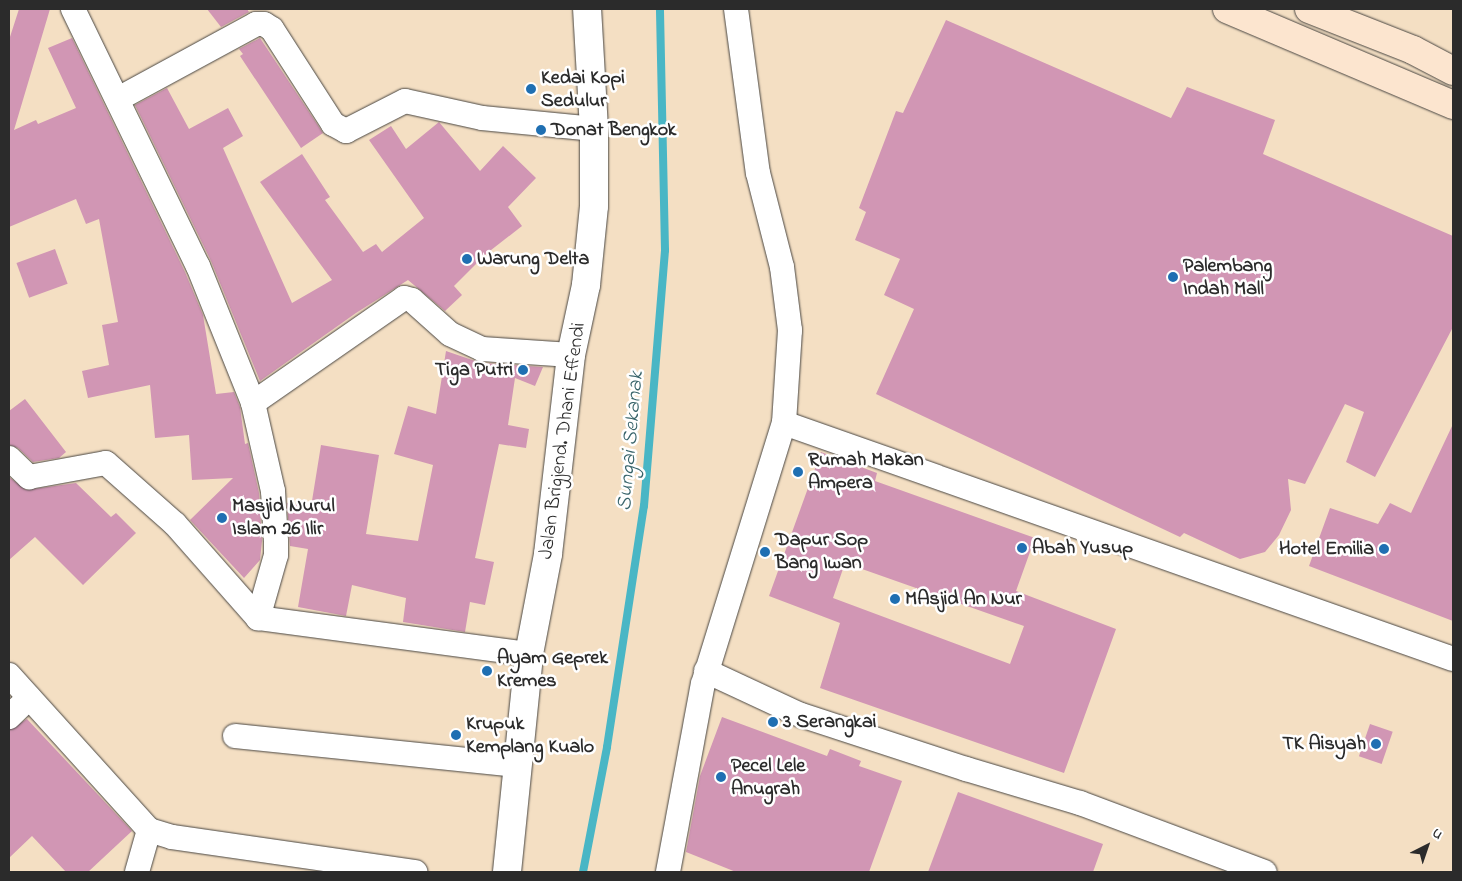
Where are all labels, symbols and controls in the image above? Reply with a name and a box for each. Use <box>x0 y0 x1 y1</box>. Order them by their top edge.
place label: Kedai Kopi Sedulur <box>541 66 625 113</box>
marker: Kedai Kopi Sedulur <box>525 83 537 95</box>
place label: Donat Bengkok <box>551 118 676 142</box>
marker: Donat Bengkok <box>535 124 547 136</box>
place label: Warung Delta <box>477 247 589 271</box>
marker: Warung Delta <box>461 253 473 265</box>
place label: Palembang Indah Mall <box>1183 254 1272 301</box>
marker: Palembang Indah Mall <box>1167 271 1179 283</box>
street label: Jalan Brigjend. Dhani Effendi <box>535 321 591 561</box>
place label: Tiga Putri <box>435 358 513 382</box>
marker: Tiga Putri <box>517 364 529 376</box>
water label: Sungai Sekanak <box>612 370 650 512</box>
place label: Rumah Makan Ampera <box>808 449 924 496</box>
marker: Rumah Makan Ampera <box>792 466 804 478</box>
place label: Masjid Nurul Islam 26 Ilir <box>232 494 335 541</box>
marker: Masjid Nurul Islam 26 Ilir <box>216 512 228 524</box>
place label: Dapur Sop Bang Iwan <box>775 528 868 575</box>
place label: Abah Yusup <box>1032 536 1133 560</box>
place label: Hotel Emilia <box>1279 537 1374 561</box>
marker: Abah Yusup <box>1016 542 1028 554</box>
marker: Hotel Emilia <box>1378 543 1390 555</box>
marker: Dapur Sop Bang Iwan <box>759 546 771 558</box>
place label: MAsjid An Nur <box>905 587 1022 611</box>
marker: MAsjid An Nur <box>889 593 901 605</box>
place label: Ayam Geprek Kremes <box>497 647 608 694</box>
marker: Ayam Geprek Kremes <box>481 665 493 677</box>
place label: 3 Serangkai <box>783 710 876 734</box>
place label: Krupuk Kemplang Kualo <box>466 712 594 759</box>
marker: 3 Serangkai <box>767 716 779 728</box>
marker: Krupuk Kemplang Kualo <box>450 729 462 741</box>
place label: TK Aisyah <box>1282 732 1366 756</box>
marker: TK Aisyah <box>1370 738 1382 750</box>
place label: Pecel Lele Anugrah <box>731 754 805 801</box>
marker: Pecel Lele Anugrah <box>715 771 727 783</box>
north arrow <box>1402 821 1452 871</box>
text: U <box>1427 823 1447 845</box>

